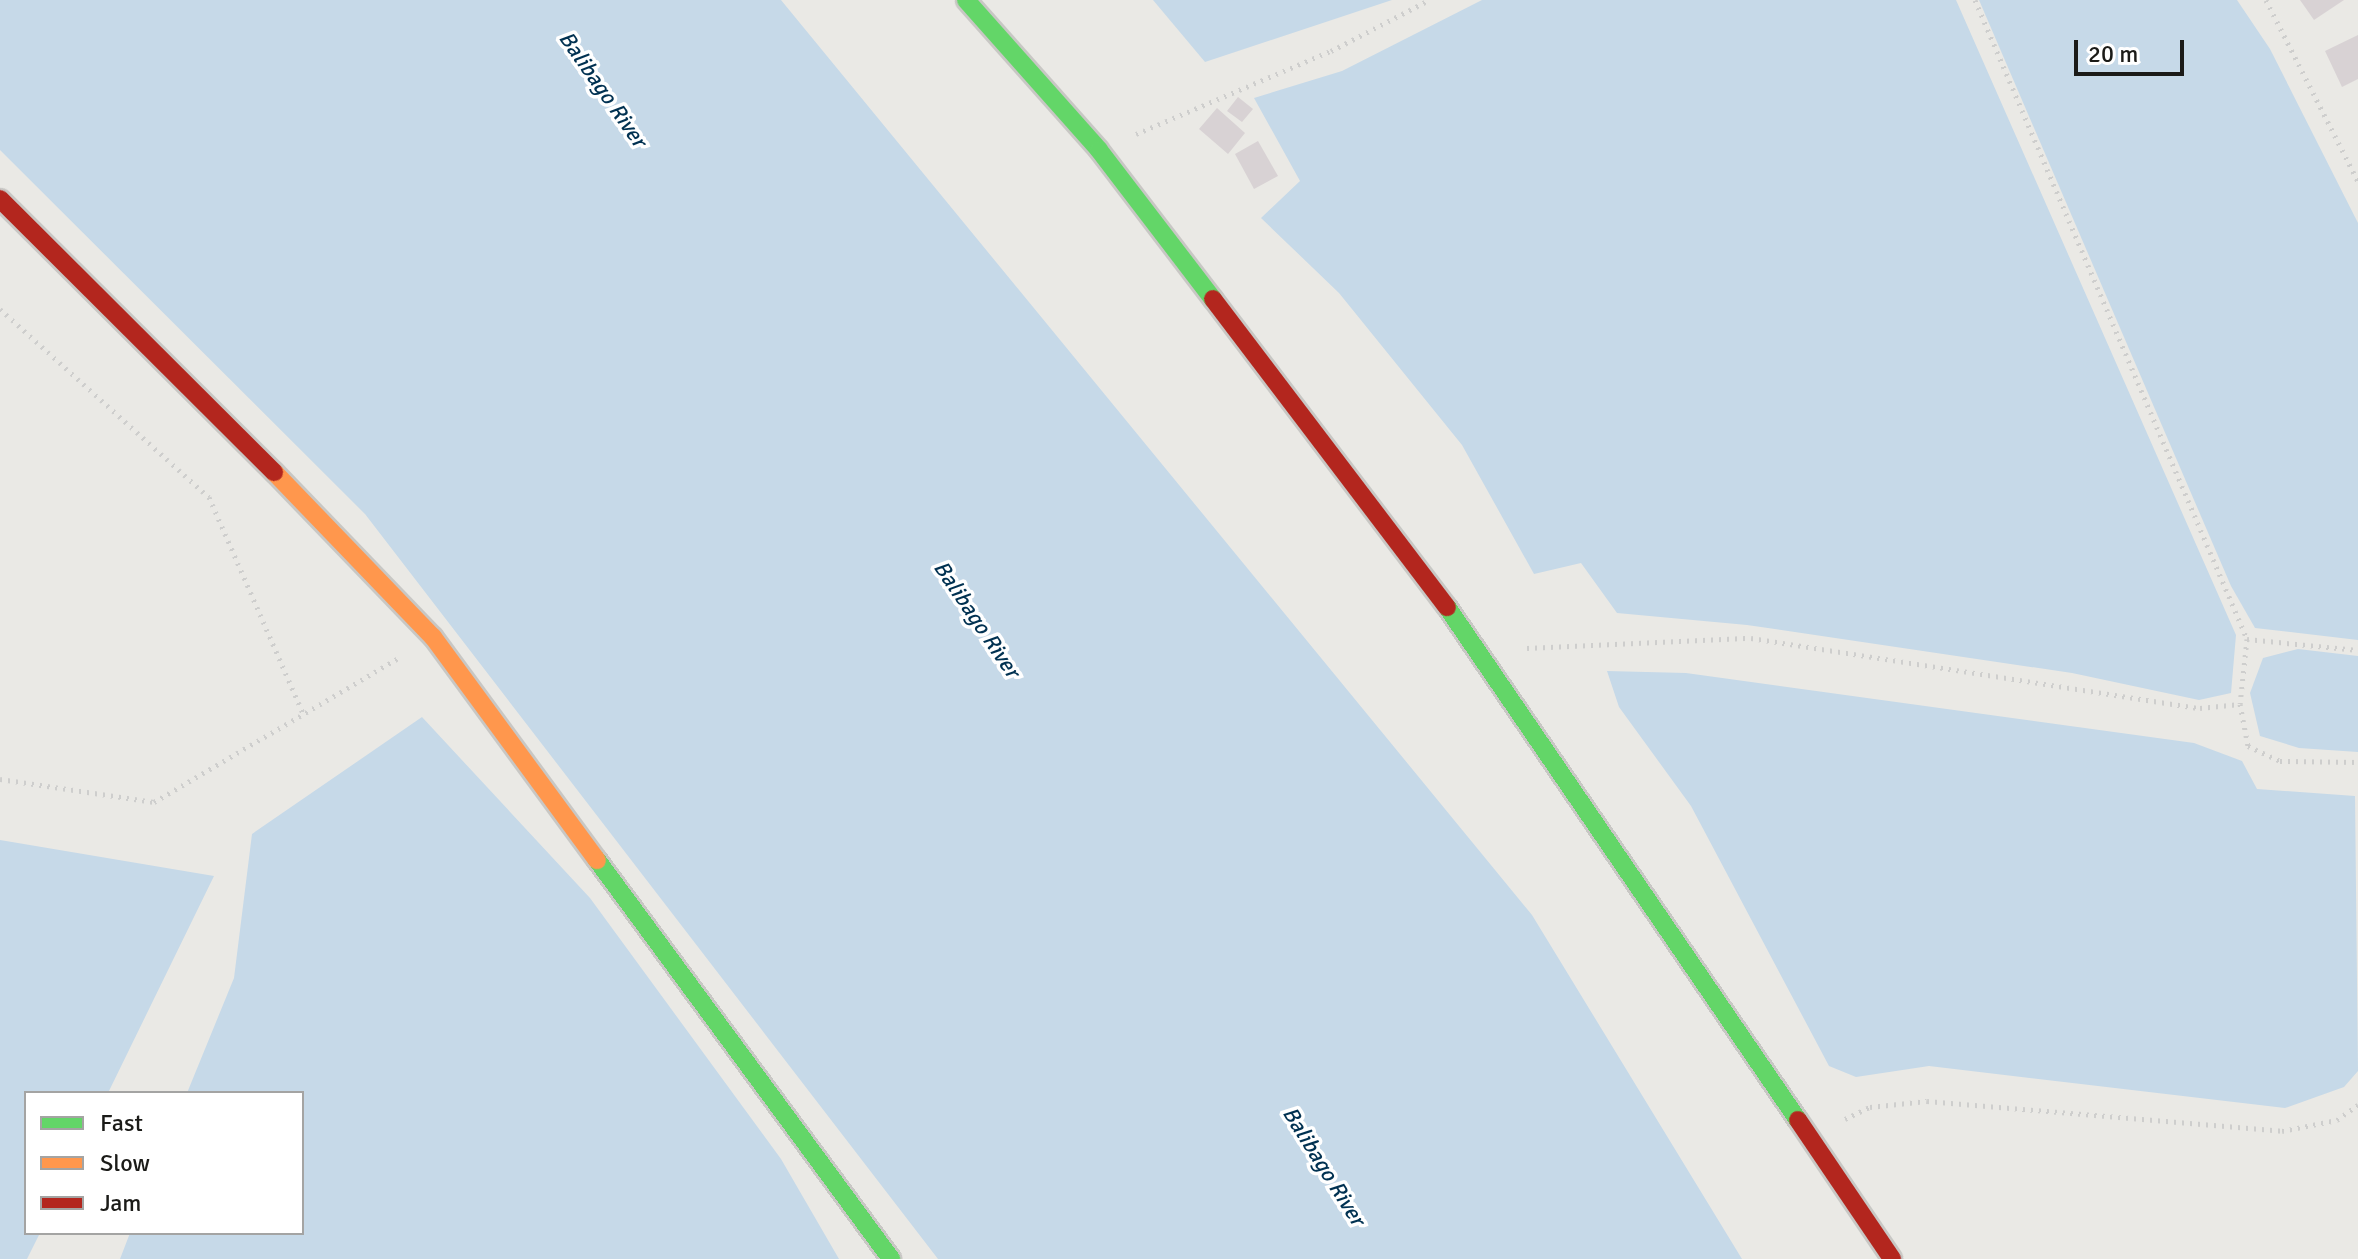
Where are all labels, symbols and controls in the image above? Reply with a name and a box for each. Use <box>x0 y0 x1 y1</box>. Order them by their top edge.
scale bar <box>2078 24 2188 74</box>
water label: Balibago River <box>553 26 653 152</box>
text: 20 m <box>2088 39 2138 69</box>
water label: Balibago River <box>928 556 1026 682</box>
legend <box>24 1091 304 1235</box>
water label: Balibago River <box>1277 1102 1371 1230</box>
text: Fast <box>100 1108 143 1138</box>
text: Slow <box>100 1148 150 1178</box>
text: Jam <box>100 1188 141 1218</box>

